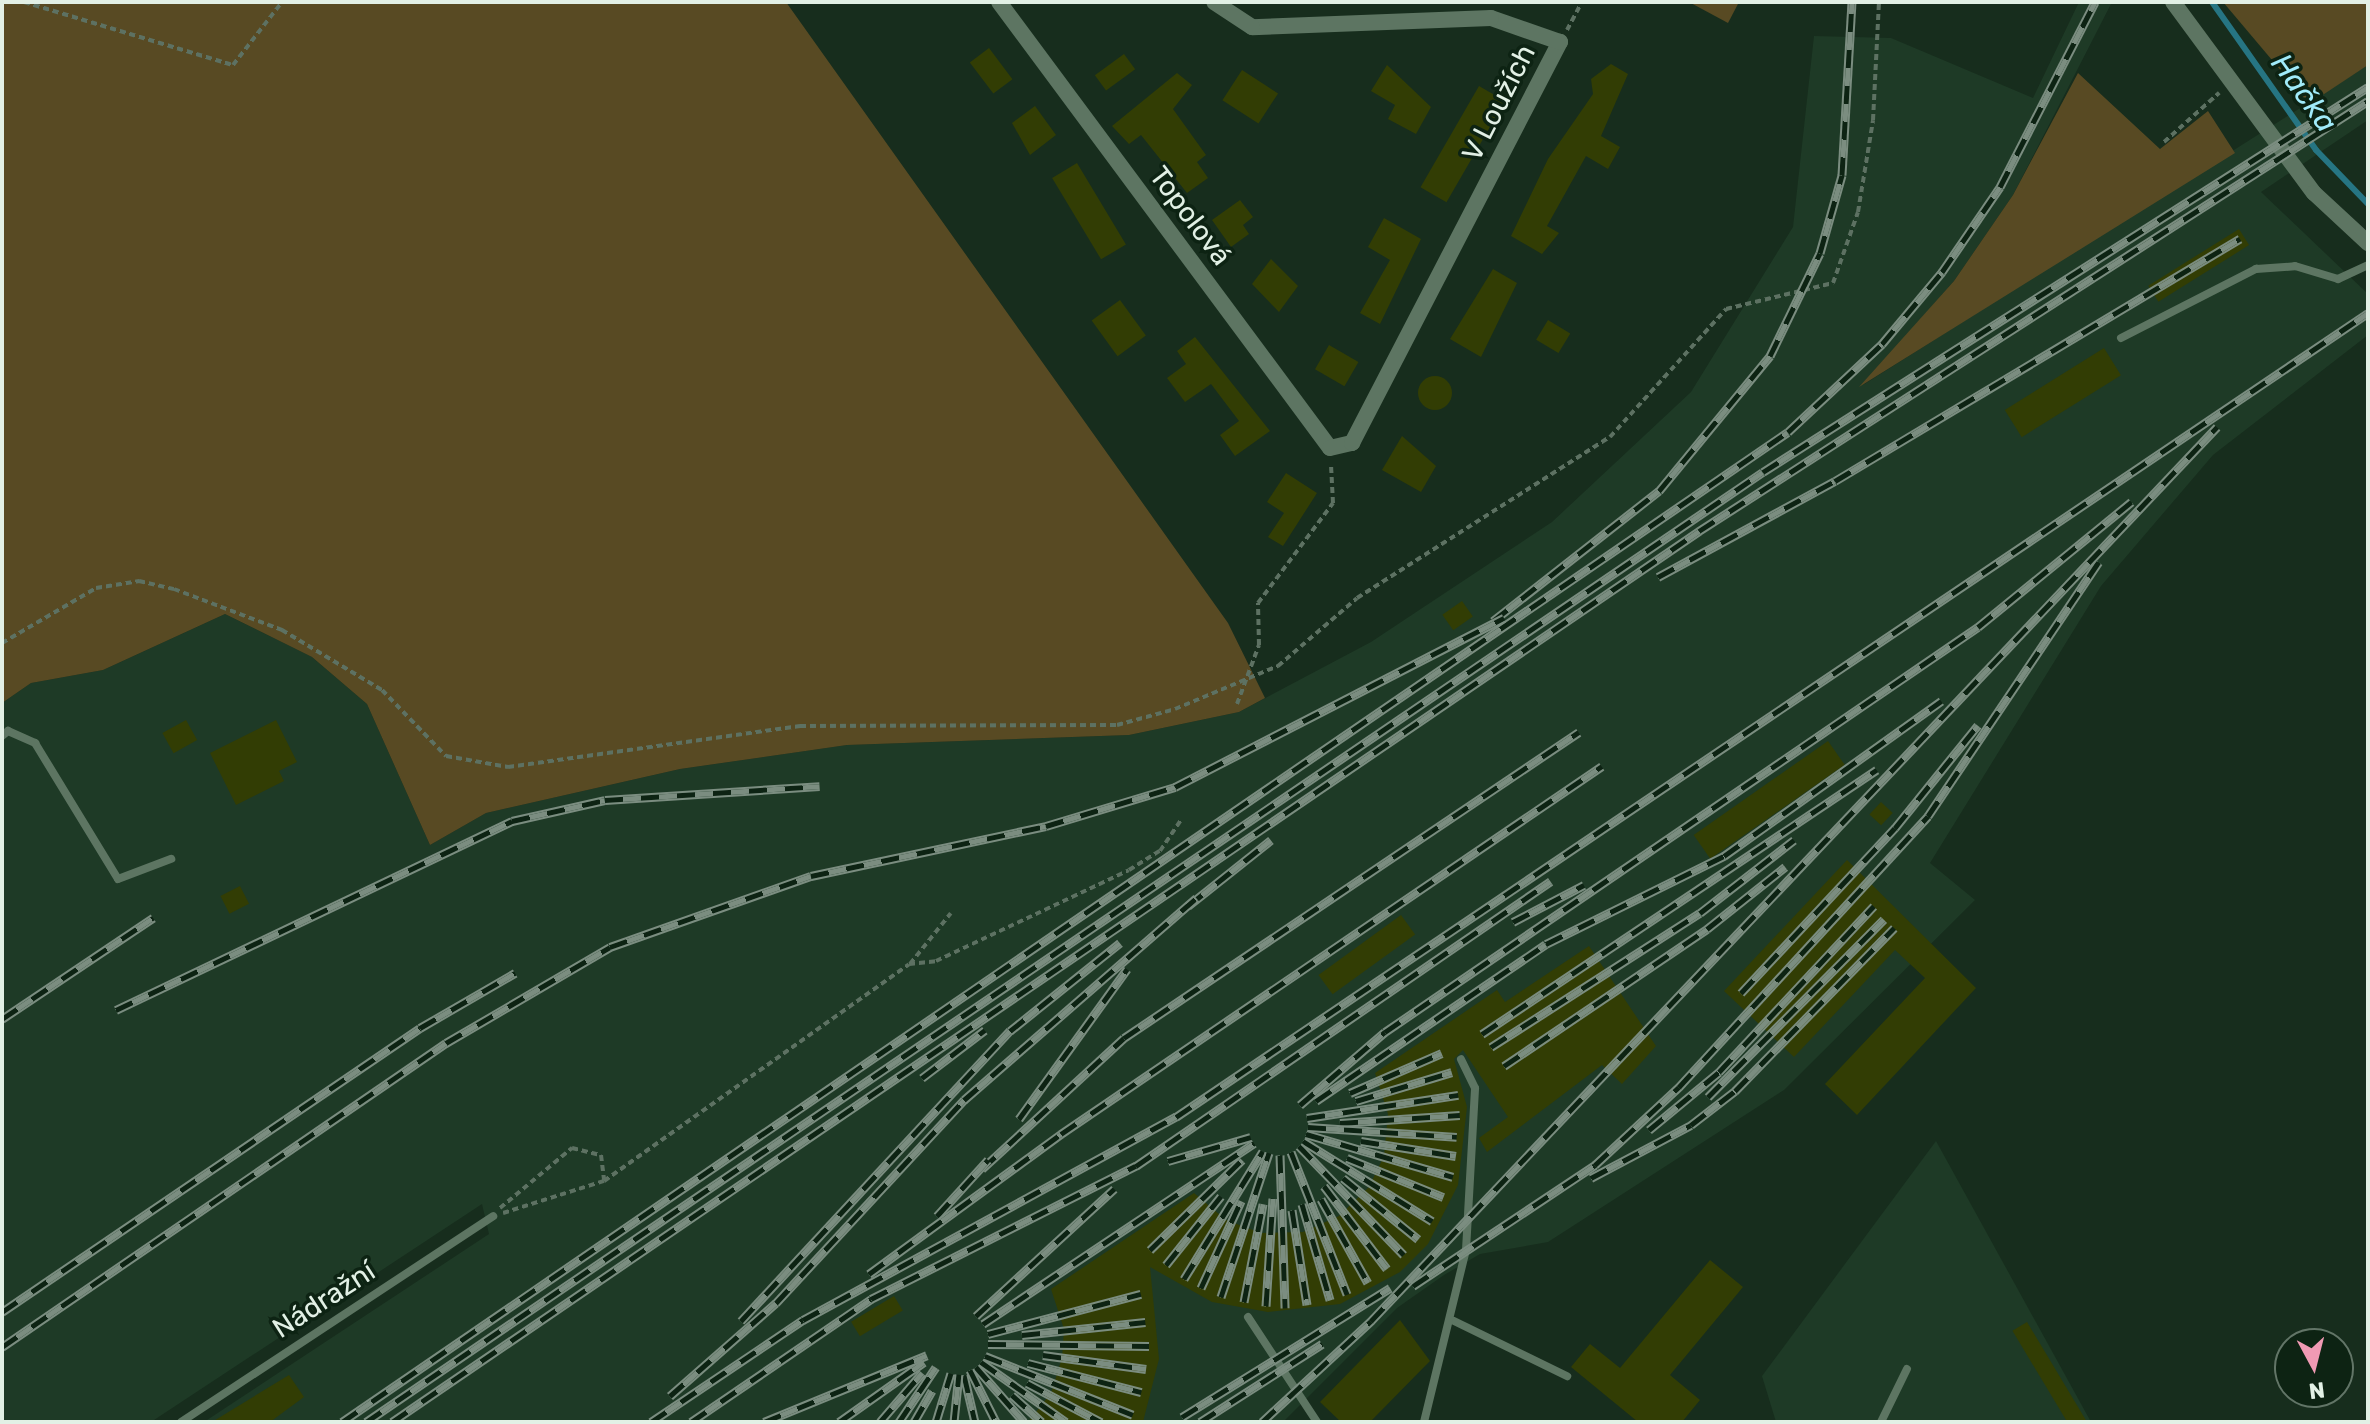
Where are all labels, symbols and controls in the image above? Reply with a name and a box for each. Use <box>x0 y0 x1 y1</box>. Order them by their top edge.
street label: V Loužích <box>1455 39 1543 167</box>
water label: Hačka <box>2263 47 2345 139</box>
street label: Topolová <box>1142 160 1238 272</box>
street label: Nádražní <box>266 1254 382 1346</box>
north arrow <box>2274 1328 2354 1408</box>
text: N <box>2307 1376 2326 1405</box>

